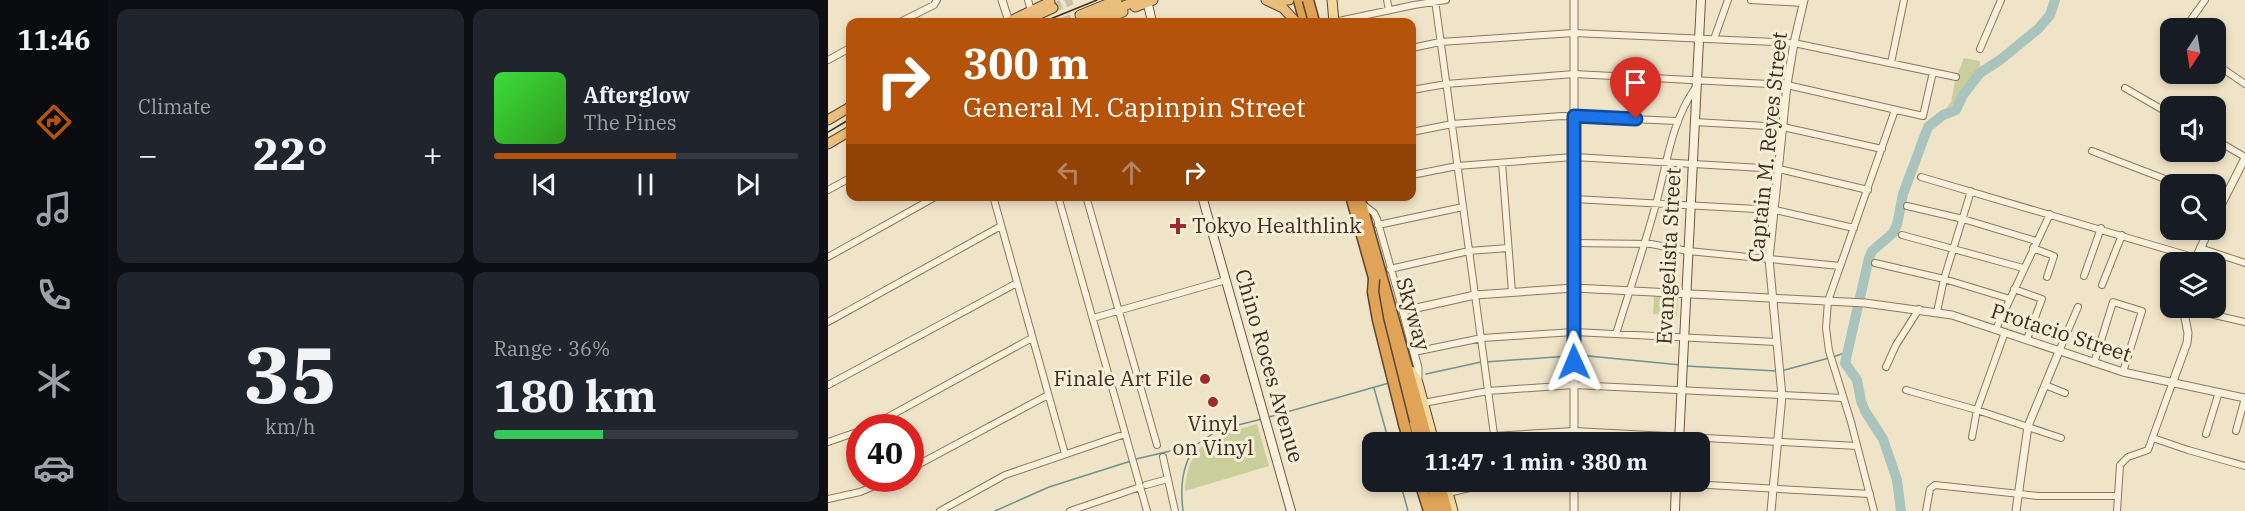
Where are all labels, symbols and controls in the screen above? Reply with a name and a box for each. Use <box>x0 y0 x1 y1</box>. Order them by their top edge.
north arrow <box>2160 18 2226 84</box>
map controls <box>2160 18 2226 318</box>
text: 11:46 <box>18 22 90 57</box>
street label: Captain M. Reyes Street <box>1741 30 1793 264</box>
text: 300 m <box>963 36 1089 91</box>
icon: right <box>864 42 942 120</box>
pin <box>1610 57 1661 119</box>
icon: arrive <box>1619 66 1652 99</box>
text: Afterglow <box>584 80 690 109</box>
text: General M. Capinpin Street <box>963 89 1306 124</box>
text: Climate <box>138 93 211 120</box>
button: sound <box>2160 96 2226 162</box>
icon: directions <box>33 101 75 143</box>
text: The Pines <box>584 109 676 136</box>
text: 22° <box>253 124 328 182</box>
text: − <box>138 133 158 176</box>
text: + <box>423 133 443 176</box>
icon: left <box>1052 156 1085 189</box>
icon: ahead <box>1115 156 1148 189</box>
icon: right <box>1178 156 1211 189</box>
street label: Evangelista Street <box>1649 167 1687 345</box>
icon: previous <box>528 168 561 201</box>
icon: pause <box>629 168 662 201</box>
icon: next <box>731 168 764 201</box>
button: search <box>2160 174 2226 240</box>
icon: music <box>33 188 75 230</box>
place label: Tokyo Healthlink <box>1192 211 1362 239</box>
marker: Tokyo Healthlink <box>1169 217 1187 235</box>
button: layers <box>2160 252 2226 318</box>
street label: Chino Roces Avenue <box>1229 266 1311 466</box>
icon: phone <box>33 274 75 316</box>
street label: Skyway <box>1390 274 1438 354</box>
street label: Protacio Street <box>1988 296 2135 368</box>
text: 35 <box>243 323 337 424</box>
position arrow <box>1542 330 1606 394</box>
text: Range · 36% <box>494 335 610 362</box>
icon: climate <box>33 360 75 402</box>
place label: Finale Art File <box>1053 364 1193 392</box>
text: 180 km <box>494 366 657 424</box>
marker: Finale Art File <box>1198 372 1212 386</box>
marker: Vinyl on Vinyl <box>1206 395 1220 409</box>
place label: Vinyl on Vinyl <box>1173 409 1253 461</box>
text: km/h <box>265 413 316 440</box>
speed limit sign: 40 <box>846 414 924 492</box>
icon: car <box>33 447 75 489</box>
text: 11:47 · 1 min · 380 m <box>1424 447 1648 476</box>

